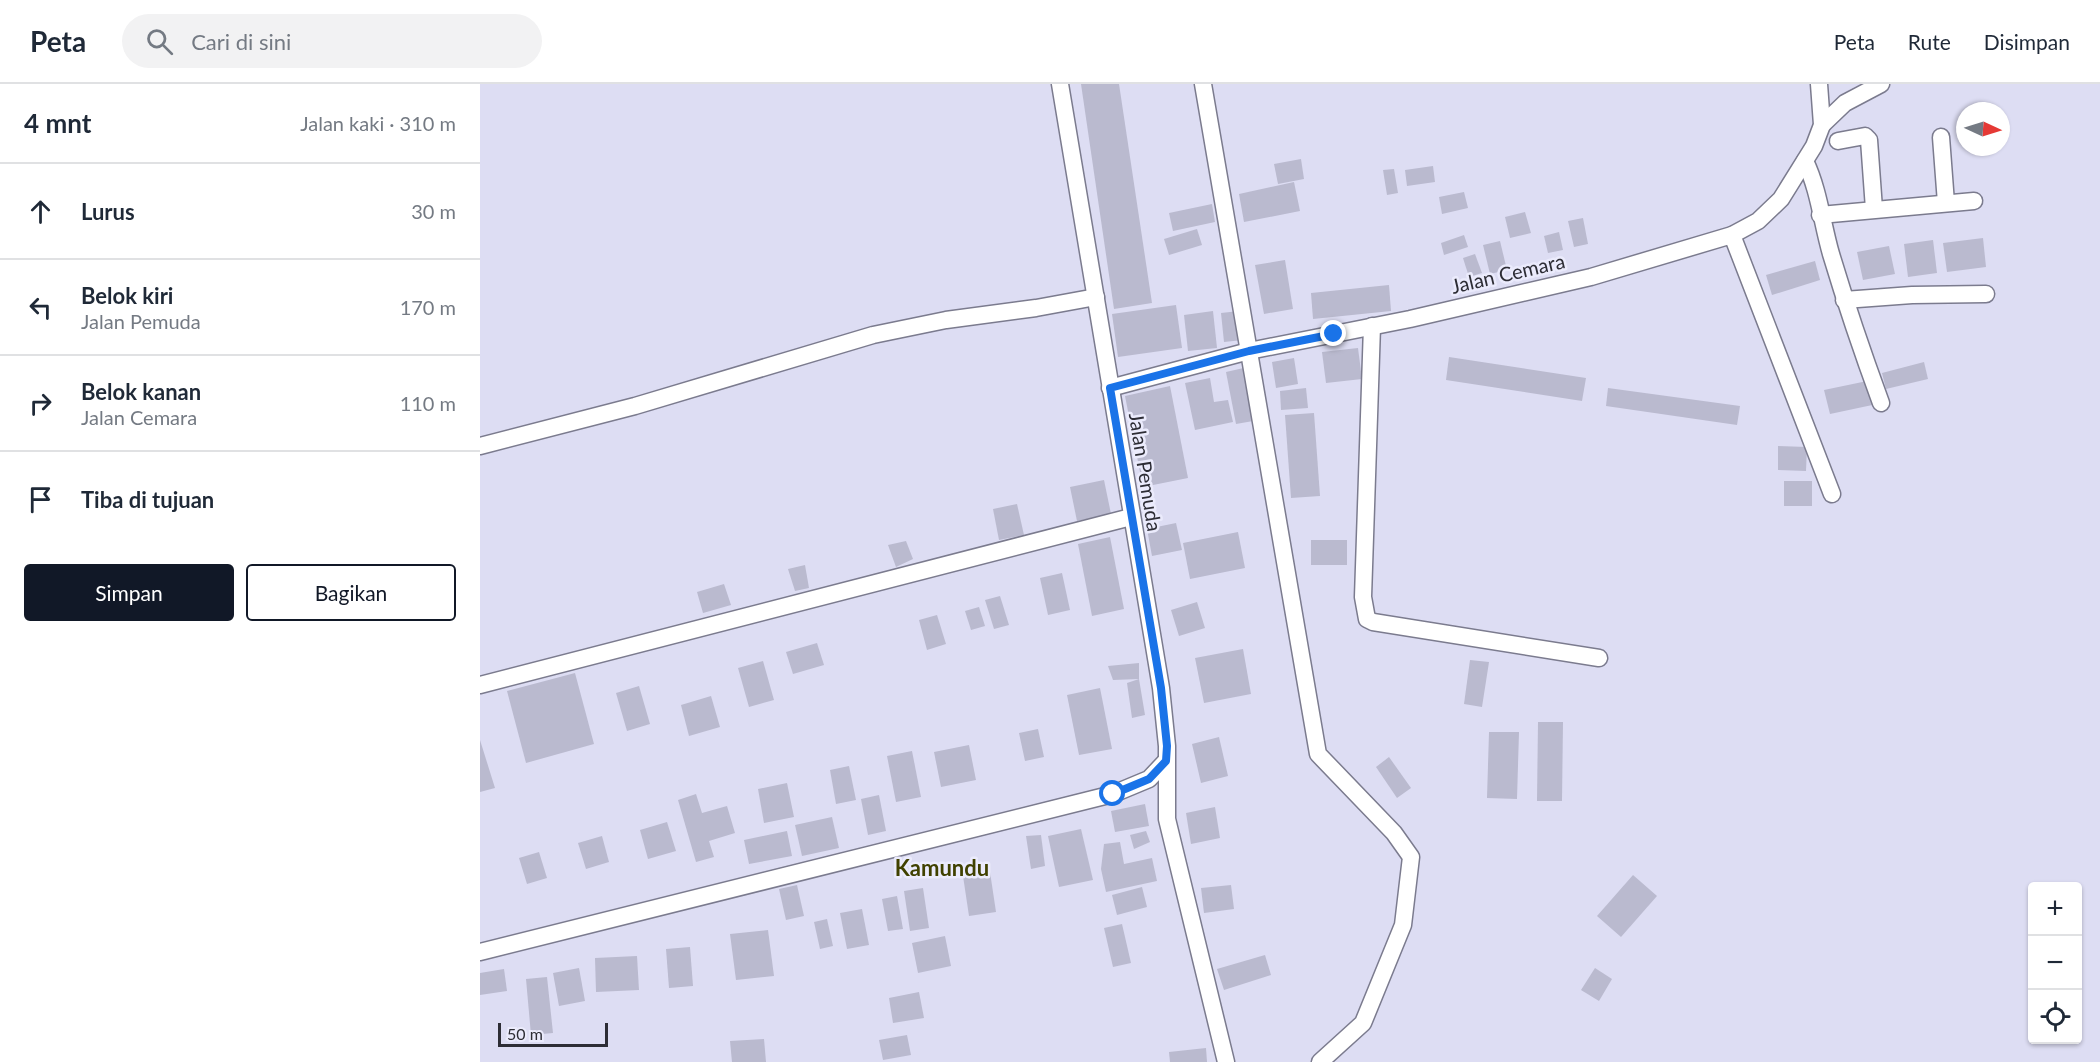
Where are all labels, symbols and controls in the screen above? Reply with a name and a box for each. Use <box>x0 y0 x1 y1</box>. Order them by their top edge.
search box <box>122 14 542 68</box>
text: Peta <box>30 24 86 58</box>
icon: search <box>143 25 176 58</box>
text: Cari di sini <box>191 28 291 55</box>
text: Peta <box>1834 29 1875 54</box>
text: Rute <box>1908 29 1951 54</box>
text: Disimpan <box>1984 29 2070 54</box>
north arrow <box>1956 102 2010 156</box>
text: 4 mnt <box>24 107 91 139</box>
text: Jalan kaki · 310 m <box>300 111 456 135</box>
icon: ahead <box>24 195 57 228</box>
text: Lurus <box>81 198 135 225</box>
text: 30 m <box>411 199 456 223</box>
street label: Jalan Cemara <box>1449 248 1567 298</box>
text: Belok kiri <box>81 282 173 309</box>
icon: left <box>24 291 57 324</box>
text: 170 m <box>400 295 456 319</box>
text: Jalan Pemuda <box>81 309 201 333</box>
route end <box>1320 320 1346 346</box>
text: Belok kanan <box>81 378 201 405</box>
icon: right <box>24 387 57 420</box>
text: 110 m <box>400 391 456 415</box>
text: Jalan Cemara <box>81 405 197 429</box>
street label: Jalan Pemuda <box>1125 411 1167 533</box>
icon: arrive <box>24 483 57 516</box>
text: Tiba di tujuan <box>81 486 214 513</box>
button: Simpan <box>24 564 234 621</box>
button: Bagikan <box>246 564 456 621</box>
route start <box>1099 780 1125 806</box>
district label: Kamundu <box>895 854 989 881</box>
map controls <box>2028 882 2082 1044</box>
button: + <box>2028 882 2082 936</box>
button: − <box>2028 936 2082 990</box>
button: locate <box>2028 990 2082 1044</box>
scale bar <box>498 1020 608 1048</box>
text: 50 m <box>507 1024 543 1043</box>

